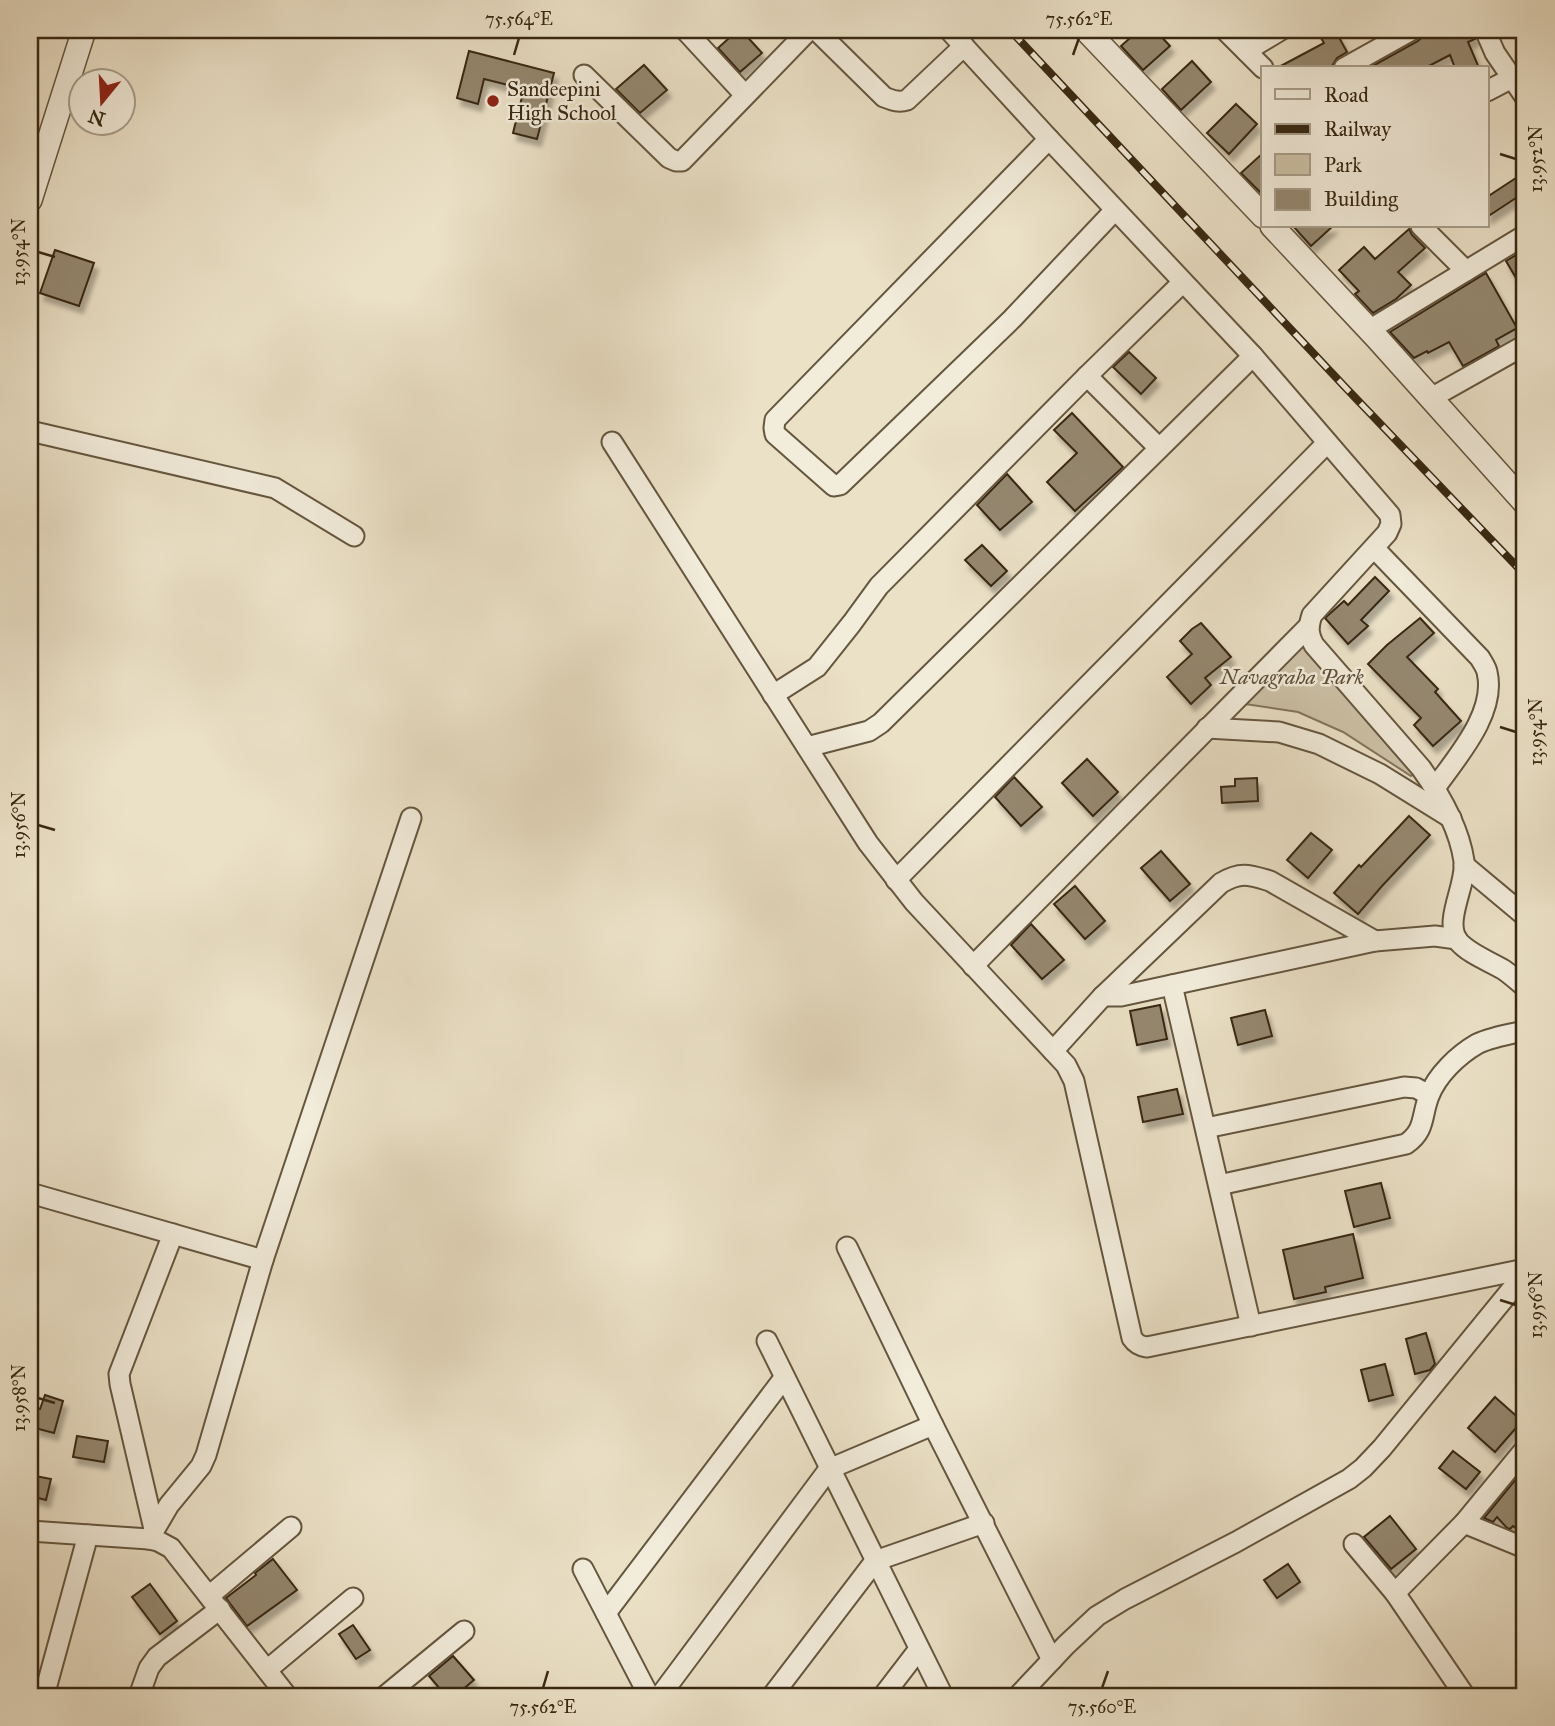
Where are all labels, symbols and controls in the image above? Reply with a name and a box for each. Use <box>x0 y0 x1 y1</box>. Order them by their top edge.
text: 75.564°E <box>485 8 553 30</box>
text: 75.562°E <box>1046 8 1113 30</box>
north arrow <box>66 66 136 136</box>
legend <box>1261 66 1488 228</box>
place label: Sandeepini High School <box>507 76 617 126</box>
text: Road <box>1324 82 1369 108</box>
marker: Sandeepini High School <box>485 93 501 109</box>
text: N <box>86 104 108 131</box>
text: Railway <box>1324 116 1392 142</box>
text: 13.952°N <box>1525 126 1547 192</box>
text: Park <box>1324 152 1362 178</box>
text: Building <box>1324 186 1398 212</box>
text: 13.954°N <box>8 218 30 286</box>
park label: Navagraha Park <box>1219 664 1365 690</box>
text: 13.954°N <box>1525 698 1547 766</box>
text: 13.956°N <box>8 791 30 859</box>
text: 13.956°N <box>1525 1271 1547 1339</box>
text: 13.958°N <box>8 1364 30 1432</box>
text: 75.562°E <box>510 1696 577 1718</box>
text: 75.560°E <box>1068 1696 1136 1718</box>

